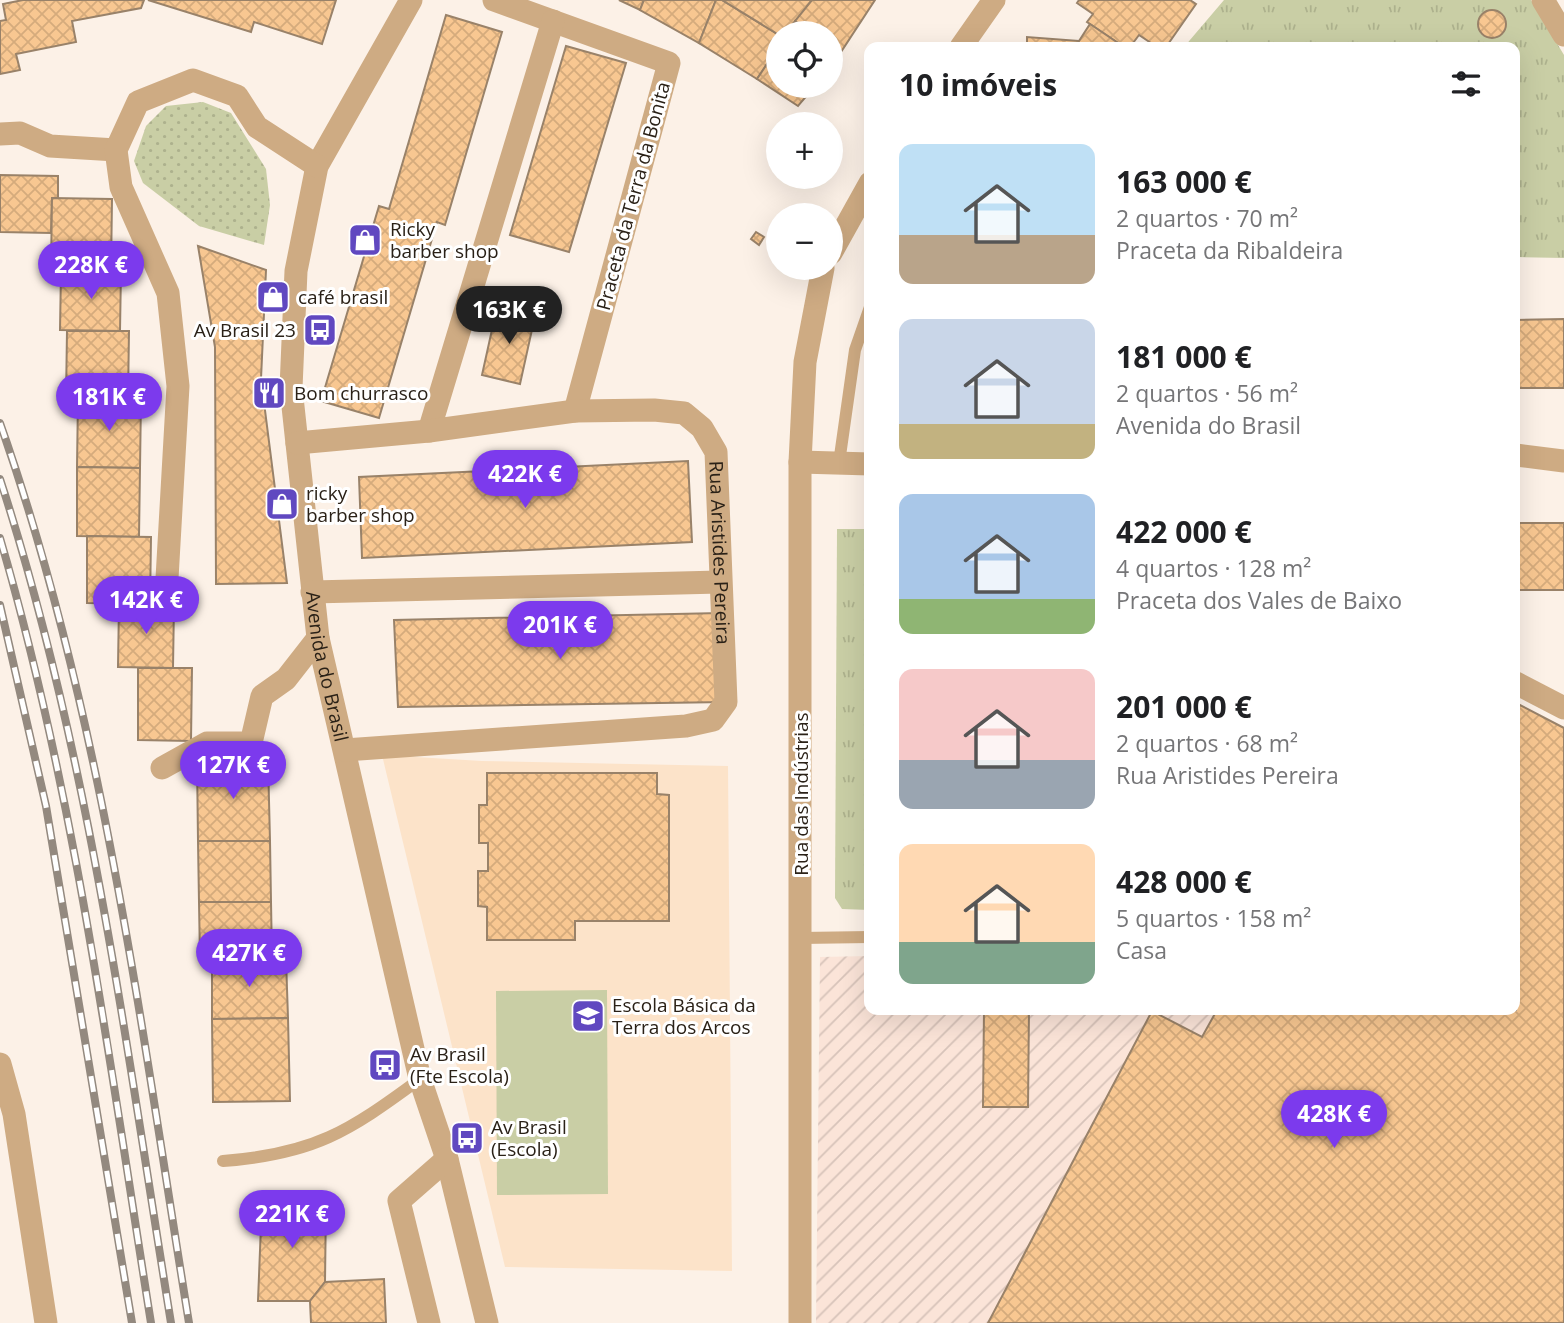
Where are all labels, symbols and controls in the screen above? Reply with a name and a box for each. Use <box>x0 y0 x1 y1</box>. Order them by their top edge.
map controls <box>766 21 843 280</box>
button: locate <box>766 21 843 98</box>
text: 10 imóveis <box>899 64 1057 105</box>
icon: filters <box>1447 65 1485 103</box>
street label: Praceta da Terra da Bonita <box>590 79 676 313</box>
button: + <box>766 112 843 189</box>
text: 163 000 € <box>1116 161 1252 202</box>
icon: home <box>955 172 1039 256</box>
text: 2 quartos · 70 m² <box>1116 202 1298 234</box>
button: − <box>766 203 843 280</box>
place label: Ricky barber shop <box>390 216 499 264</box>
shop icon: Ricky barber shop <box>346 221 384 259</box>
text: Praceta da Ribaldeira <box>1116 234 1343 266</box>
pin: 228K € <box>34 242 148 301</box>
text: 228K € <box>54 248 128 280</box>
shop icon: café brasil <box>254 278 292 316</box>
place label: café brasil <box>298 284 388 310</box>
pin: 163K € <box>452 286 566 346</box>
text: 163K € <box>472 293 546 325</box>
bus stop icon: Av Brasil 23 <box>301 311 339 349</box>
place label: Av Brasil 23 <box>194 317 296 343</box>
text: 181 000 € <box>1116 336 1252 377</box>
icon: home <box>955 347 1039 431</box>
pin: 181K € <box>52 374 166 433</box>
restaurant icon: Bom churrasco <box>250 374 288 412</box>
text: 2 quartos · 56 m² <box>1116 377 1298 409</box>
text: 181K € <box>72 380 146 412</box>
place label: Bom churrasco <box>294 380 428 406</box>
text: Avenida do Brasil <box>1116 409 1301 441</box>
pin: 422K € <box>468 450 582 510</box>
text: 422K € <box>488 457 562 489</box>
street label: Rua Aristides Pereira <box>703 460 737 645</box>
place label: ricky barber shop <box>306 480 415 528</box>
shop icon: ricky barber shop <box>263 485 301 523</box>
text: 422 000 € <box>1116 511 1252 552</box>
icon: home <box>955 522 1039 606</box>
text: 4 quartos · 128 m² <box>1116 552 1311 584</box>
pin: 142K € <box>89 576 203 636</box>
text: 142K € <box>109 583 183 615</box>
text: Praceta dos Vales de Baixo <box>1116 584 1402 616</box>
street label: Avenida do Brasil <box>300 590 355 744</box>
pin: 201K € <box>503 602 617 661</box>
text: 201K € <box>523 608 597 640</box>
text: 201 000 € <box>1116 686 1252 727</box>
icon: home <box>955 697 1039 781</box>
street label: Rua das Indústrias <box>788 712 814 876</box>
text: 2 quartos · 68 m² <box>1116 727 1298 759</box>
pin: 127K € <box>176 742 290 801</box>
text: 127K € <box>196 748 270 780</box>
text: Rua Aristides Pereira <box>1116 759 1339 791</box>
text: 428 000 € <box>1116 861 1252 902</box>
icon: home <box>955 872 1039 956</box>
text: 5 quartos · 158 m² <box>1116 902 1311 934</box>
pin: 427K € <box>192 930 306 989</box>
text: Casa <box>1116 934 1167 966</box>
text: 427K € <box>212 936 286 968</box>
place label: Escola Básica da Terra dos Arcos <box>612 992 756 1040</box>
school or university icon: Escola Básica da Terra dos Arcos <box>569 997 607 1035</box>
place label: Av Brasil (Fte Escola) <box>410 1041 509 1089</box>
bus stop icon: Av Brasil (Fte Escola) <box>366 1046 404 1084</box>
pin: 428K € <box>1277 1090 1391 1150</box>
text: 428K € <box>1297 1097 1371 1129</box>
place label: Av Brasil (Escola) <box>491 1114 567 1162</box>
bus stop icon: Av Brasil (Escola) <box>448 1119 486 1157</box>
pin: 221K € <box>235 1190 349 1250</box>
text: 221K € <box>255 1197 329 1229</box>

